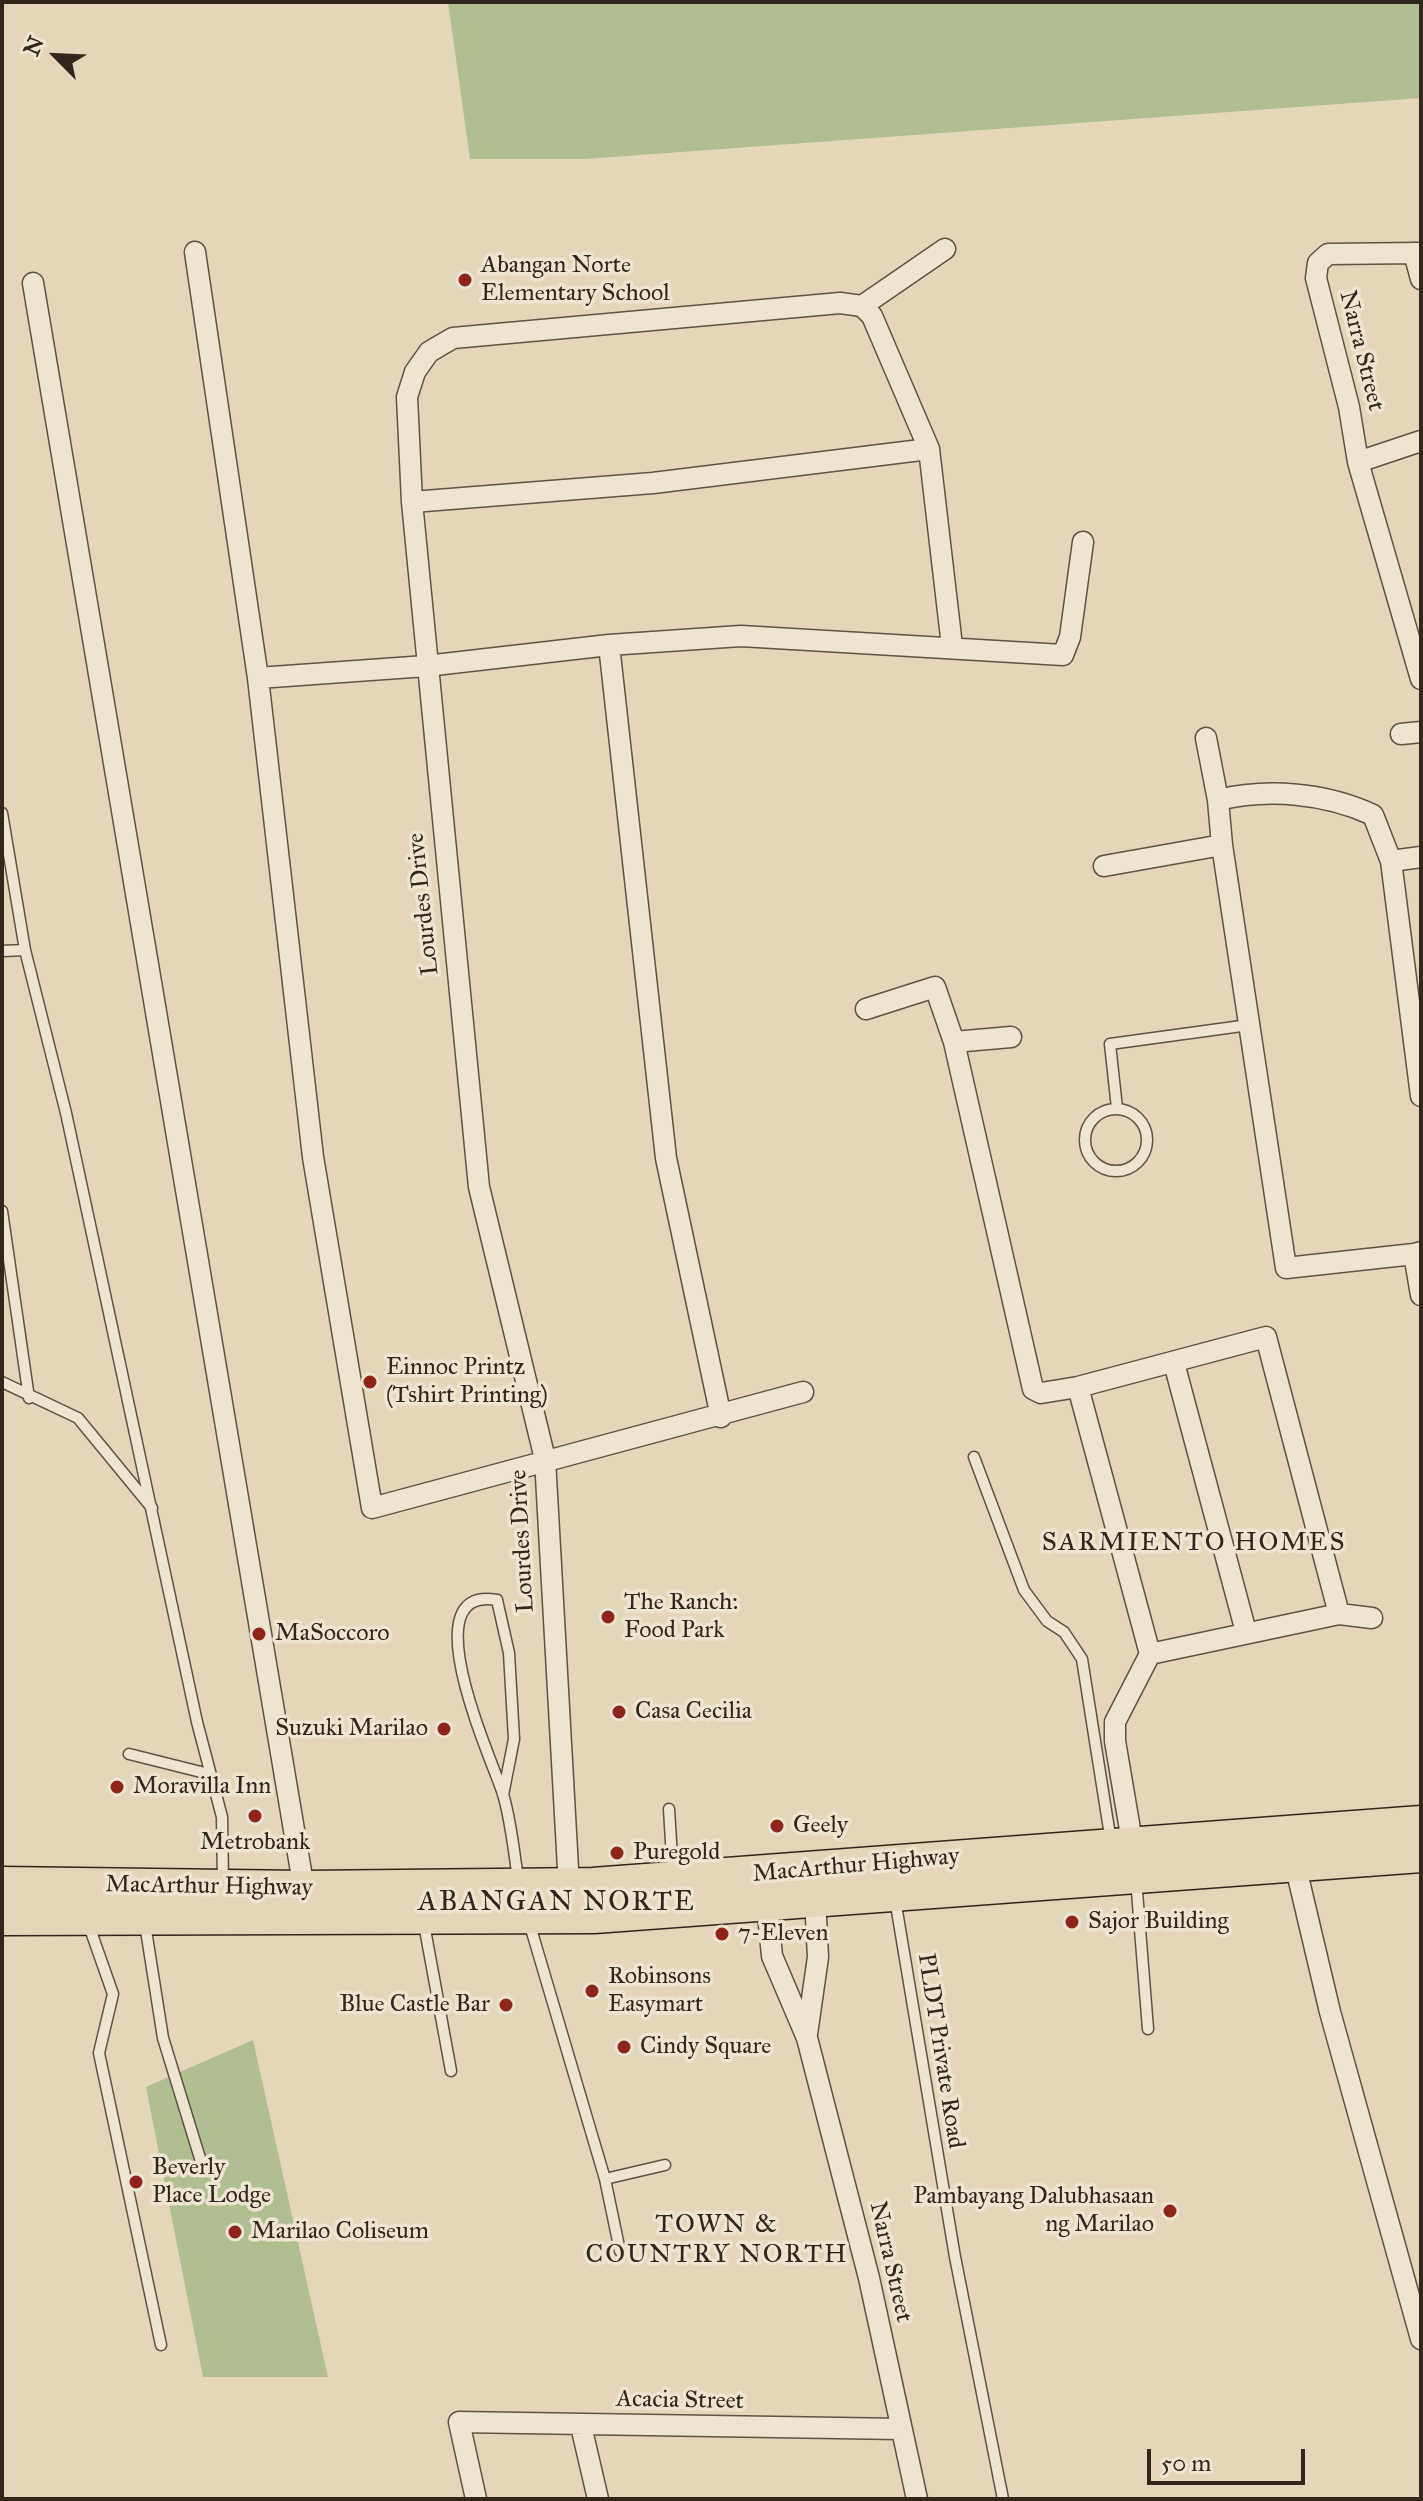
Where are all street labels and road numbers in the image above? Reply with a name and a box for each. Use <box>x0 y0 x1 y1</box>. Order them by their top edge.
street label: Narra Street <box>1332 288 1390 414</box>
street label: Lourdes Drive <box>402 831 446 977</box>
street label: Lourdes Drive <box>505 1469 541 1613</box>
street label: MacArthur Highway <box>751 1843 961 1889</box>
street label: MacArthur Highway <box>105 1871 313 1903</box>
street label: PLDT Private Road <box>910 1951 970 2151</box>
street label: Narra Street <box>862 2199 918 2325</box>
street label: Acacia Street <box>616 2385 744 2417</box>

